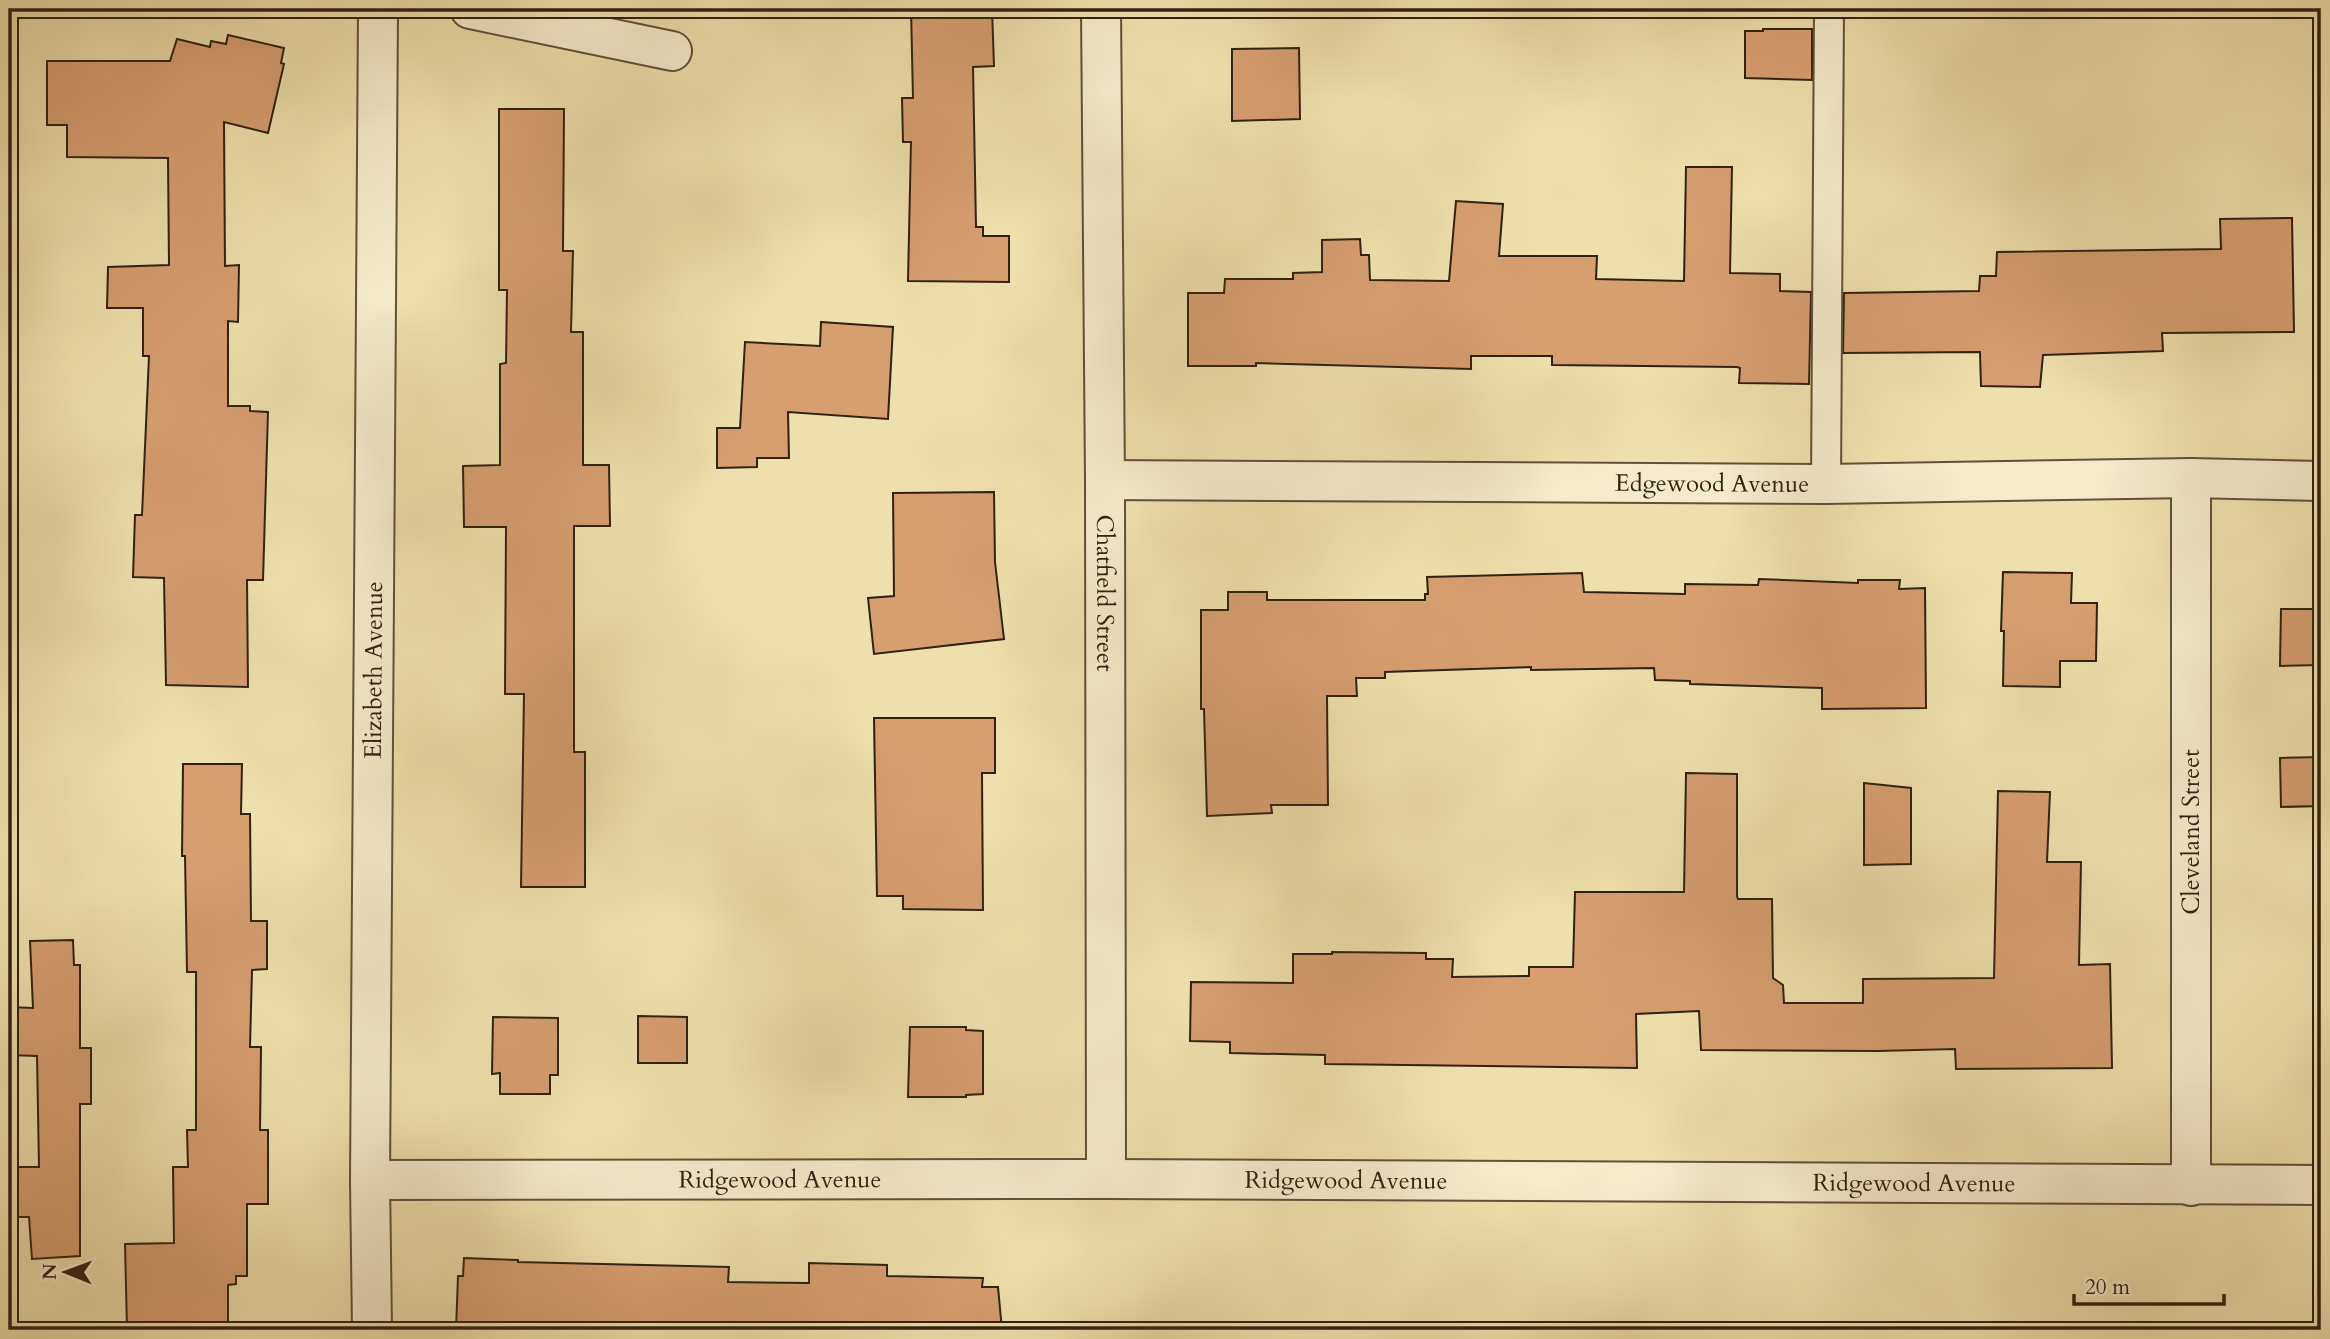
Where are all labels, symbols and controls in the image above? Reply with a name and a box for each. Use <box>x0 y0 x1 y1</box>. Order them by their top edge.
street label: Edgewood Avenue <box>1615 467 1809 501</box>
street label: Chatfield Street <box>1088 514 1121 672</box>
street label: Elizabeth Avenue <box>357 581 391 759</box>
street label: Cleveland Street <box>2175 749 2208 915</box>
street label: Ridgewood Avenue <box>679 1163 881 1197</box>
street label: Ridgewood Avenue <box>1244 1164 1447 1198</box>
street label: Ridgewood Avenue <box>1812 1166 2015 1200</box>
north arrow <box>32 1238 102 1308</box>
scale bar <box>2074 1262 2225 1306</box>
text: N <box>37 1263 63 1280</box>
text: 20 m <box>2085 1273 2130 1302</box>

